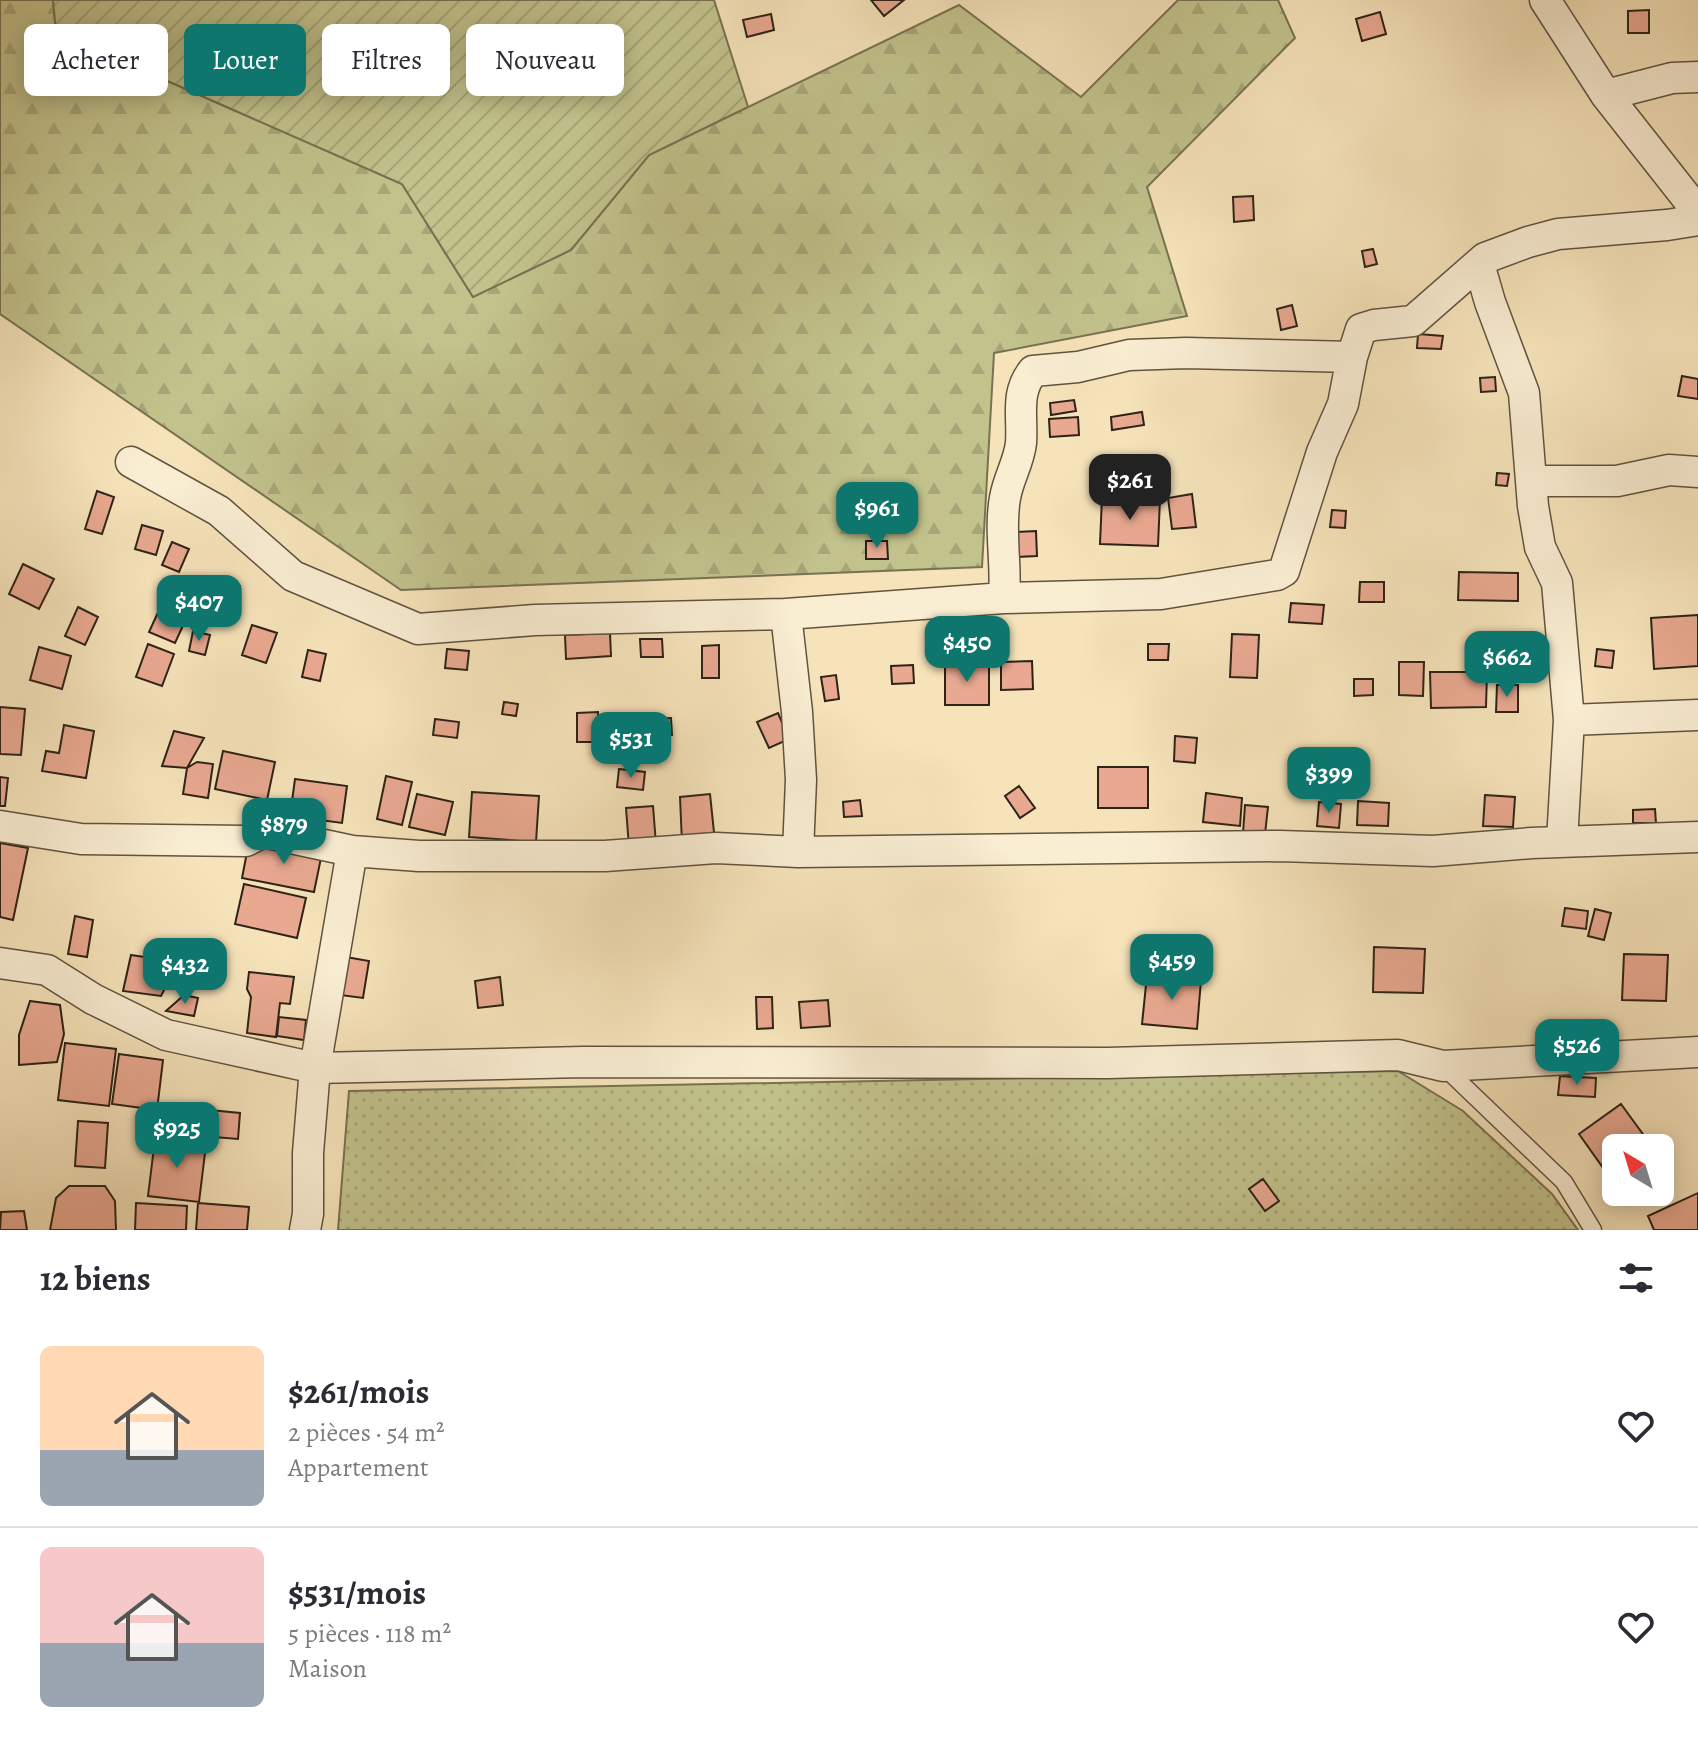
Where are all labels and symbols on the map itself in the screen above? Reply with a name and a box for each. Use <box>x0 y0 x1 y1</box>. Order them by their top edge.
pin: $261 <box>1083 454 1177 522</box>
pin: $961 <box>830 482 924 550</box>
pin: $407 <box>152 575 246 643</box>
pin: $450 <box>920 616 1014 684</box>
pin: $662 <box>1460 631 1554 699</box>
pin: $531 <box>584 712 678 780</box>
pin: $399 <box>1282 747 1376 815</box>
pin: $879 <box>237 798 331 866</box>
pin: $459 <box>1125 934 1219 1002</box>
pin: $432 <box>138 938 232 1006</box>
pin: $526 <box>1530 1019 1624 1087</box>
pin: $925 <box>130 1102 224 1170</box>
north arrow <box>1602 1134 1674 1206</box>

